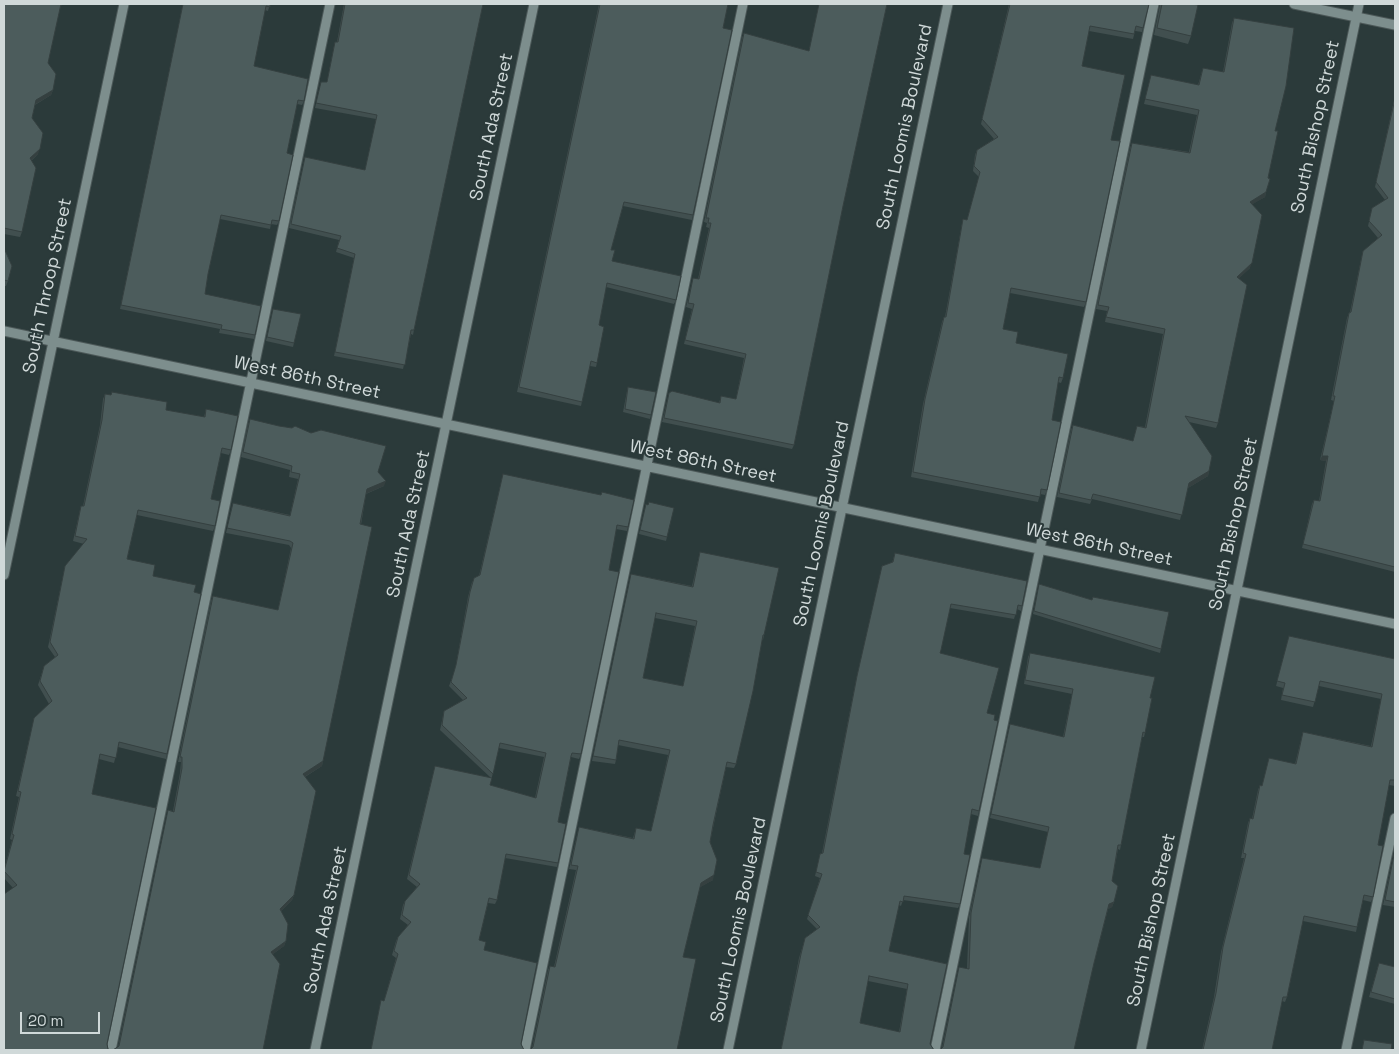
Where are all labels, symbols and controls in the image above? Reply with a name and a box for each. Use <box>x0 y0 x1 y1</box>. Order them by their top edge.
street label: South Loomis Boulevard <box>873 22 937 232</box>
street label: South Bishop Street <box>1287 39 1345 215</box>
street label: South Ada Street <box>466 51 518 203</box>
street label: South Throop Street <box>19 196 77 376</box>
street label: West 86th Street <box>232 352 382 404</box>
street label: South Loomis Boulevard <box>790 419 854 629</box>
street label: West 86th Street <box>628 436 778 488</box>
street label: South Bishop Street <box>1205 436 1263 612</box>
street label: South Ada Street <box>383 448 435 600</box>
street label: West 86th Street <box>1024 519 1174 571</box>
street label: South Loomis Boulevard <box>707 815 771 1025</box>
street label: South Bishop Street <box>1123 832 1181 1008</box>
street label: South Ada Street <box>300 844 352 996</box>
scale bar <box>22 1002 102 1034</box>
text: 20 m <box>28 1011 63 1030</box>

